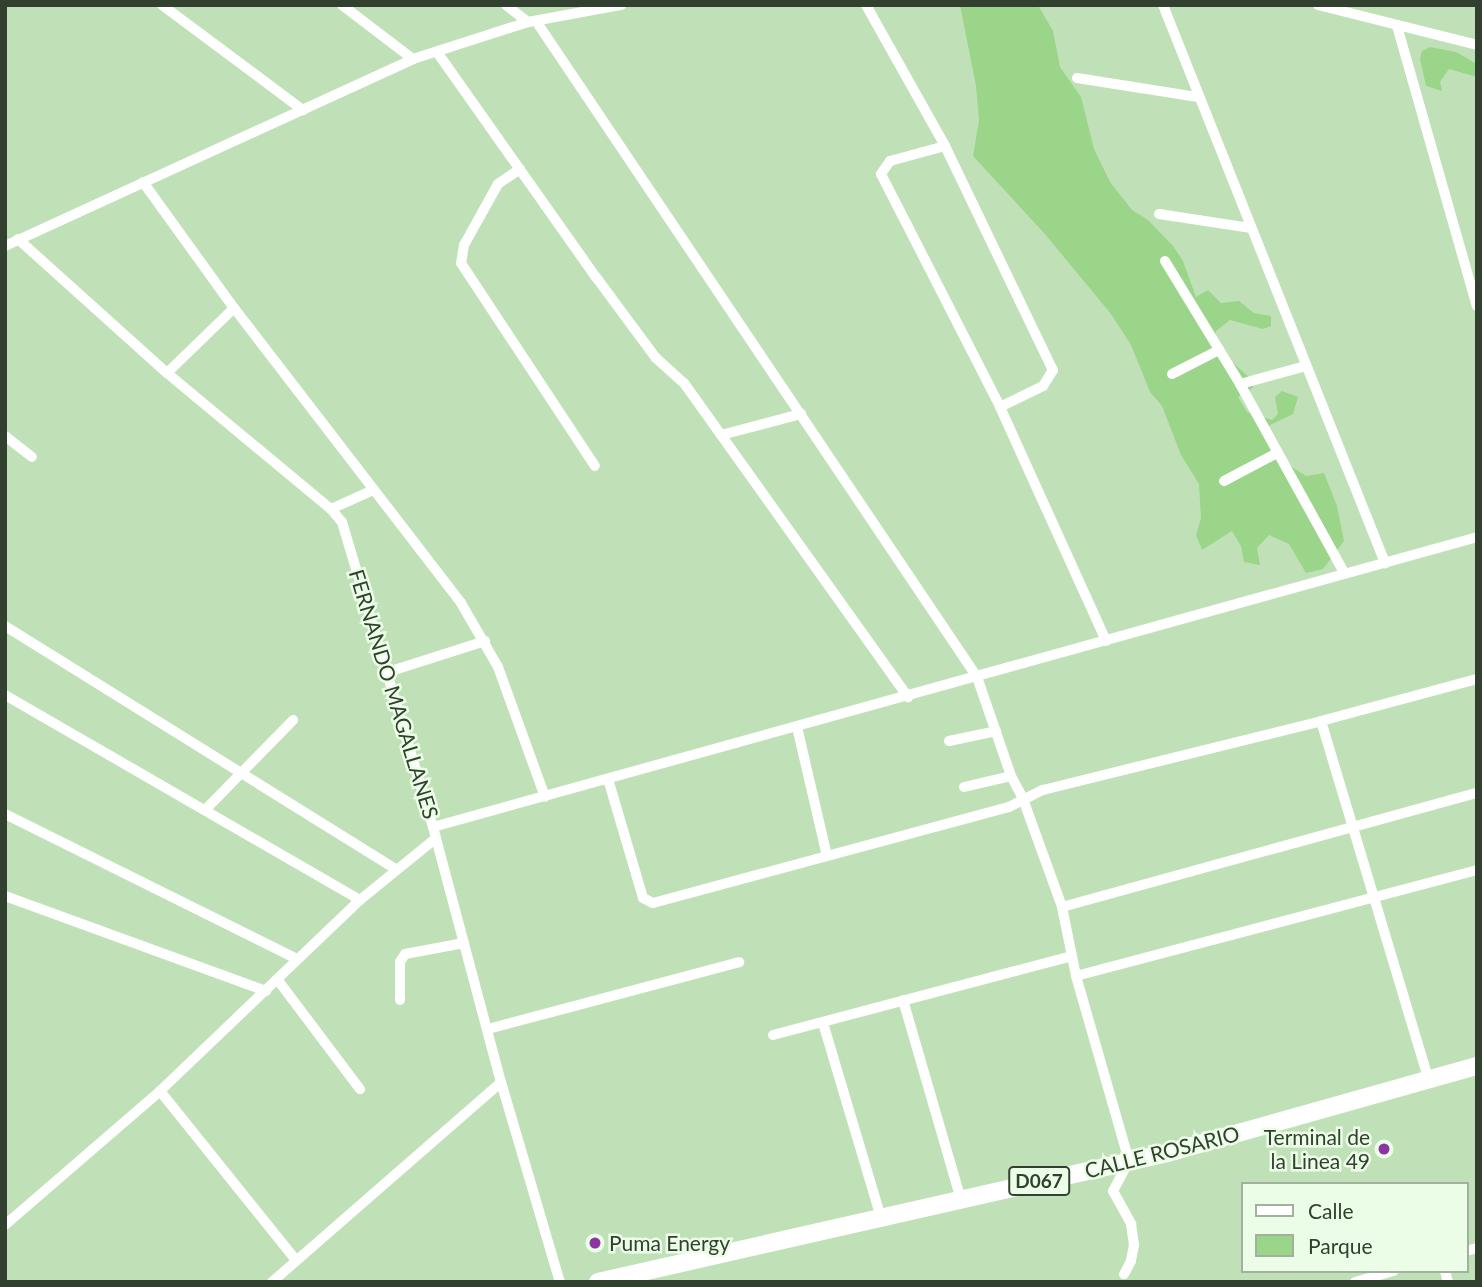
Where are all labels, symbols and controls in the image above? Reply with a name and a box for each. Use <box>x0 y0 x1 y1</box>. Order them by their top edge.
street label: FERNANDO MAGALLANES <box>344 566 444 822</box>
street label: CALLE ROSARIO <box>1082 1121 1242 1183</box>
place label: Terminal de la Linea 49 <box>1264 1124 1370 1174</box>
marker: Terminal de la Linea 49 <box>1376 1141 1392 1157</box>
road number: D067 <box>1007 1166 1070 1196</box>
legend <box>1240 1182 1468 1273</box>
text: Calle <box>1308 1198 1353 1223</box>
place label: Puma Energy <box>609 1230 730 1256</box>
text: Parque <box>1308 1233 1373 1258</box>
marker: Puma Energy <box>587 1235 603 1251</box>

